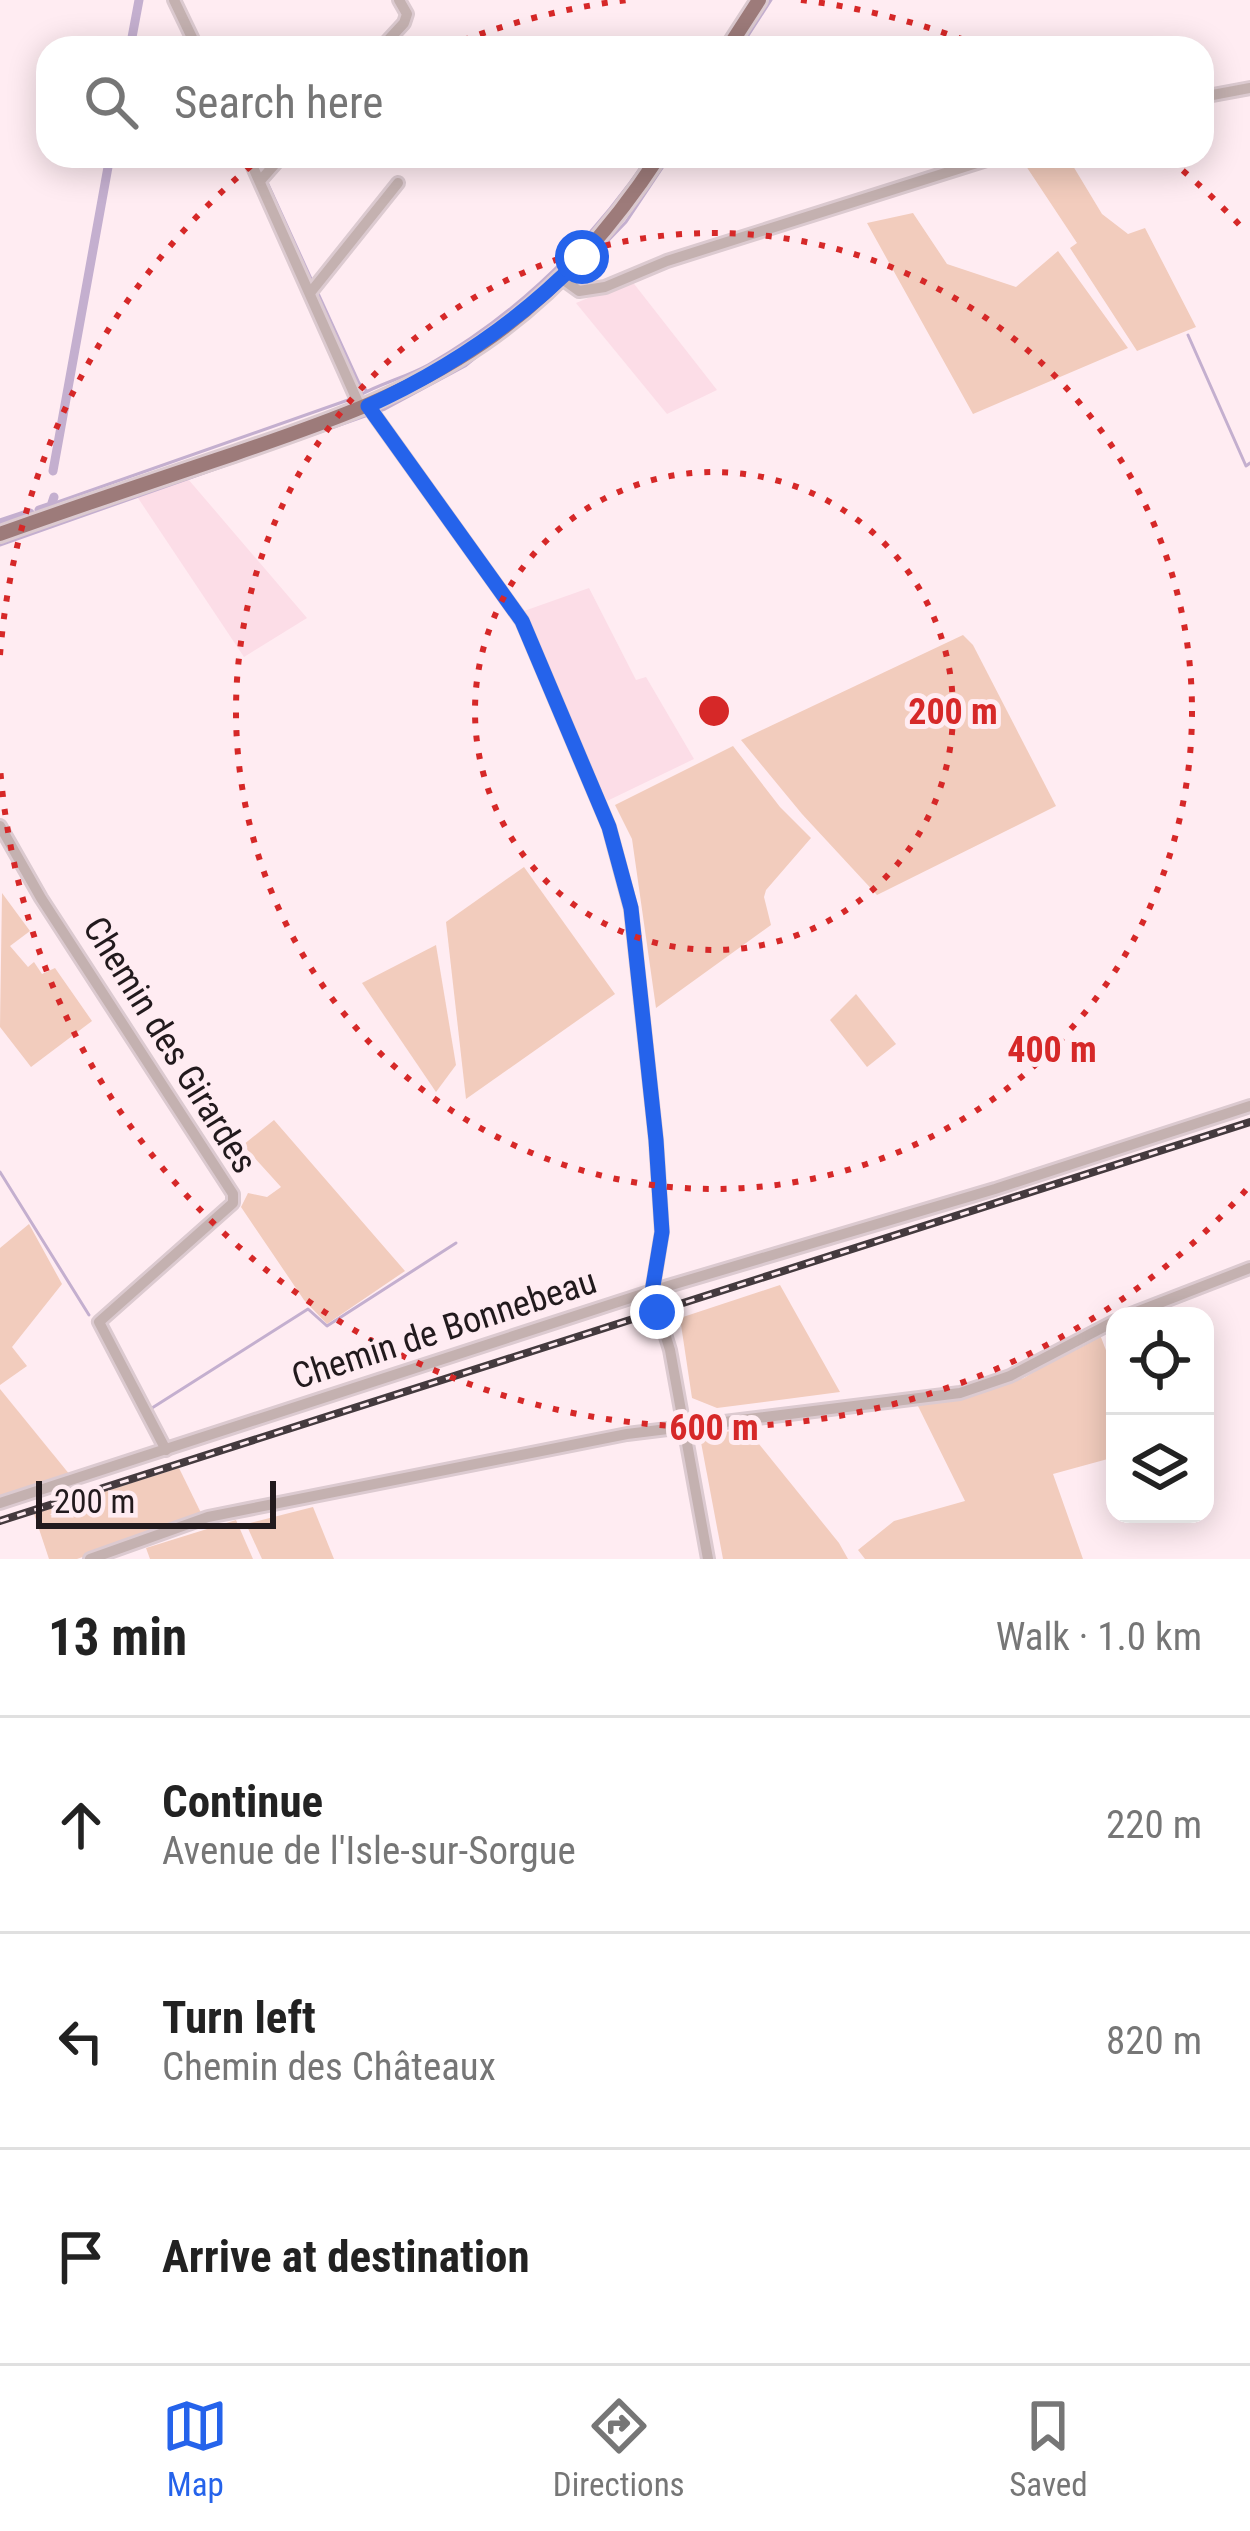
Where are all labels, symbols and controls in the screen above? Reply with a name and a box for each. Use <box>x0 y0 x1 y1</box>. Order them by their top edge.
search box <box>36 36 1214 168</box>
icon: search <box>78 69 144 135</box>
text: Search here <box>174 76 383 129</box>
route start <box>555 230 609 284</box>
centre of rings <box>693 690 735 732</box>
text: 200 m <box>908 691 998 733</box>
street label: Chemin des Girardes <box>74 909 266 1181</box>
text: 400 m <box>1007 1029 1097 1071</box>
street label: Chemin de Bonnebeau <box>287 1260 601 1398</box>
route end <box>630 1285 684 1339</box>
map controls <box>1106 1307 1214 1523</box>
button: locate <box>1106 1307 1214 1415</box>
text: 600 m <box>669 1407 759 1449</box>
button: layers <box>1106 1415 1214 1523</box>
scale bar <box>36 1475 276 1528</box>
text: 200 m <box>54 1482 135 1521</box>
text: 13 min <box>48 1608 187 1667</box>
text: Walk · 1.0 km <box>996 1614 1202 1660</box>
text: Continue <box>162 1775 323 1828</box>
icon: ahead <box>48 1792 114 1858</box>
text: 220 m <box>1106 1802 1202 1848</box>
text: Avenue de l'Isle-sur-Sorgue <box>162 1828 576 1874</box>
text: Turn left <box>162 1991 316 2044</box>
icon: left <box>48 2008 114 2074</box>
text: 820 m <box>1106 2018 1202 2064</box>
text: Chemin des Châteaux <box>162 2044 496 2090</box>
icon: arrive <box>48 2224 114 2290</box>
text: Arrive at destination <box>162 2230 530 2283</box>
tab: Map <box>162 2393 228 2504</box>
tab: Directions <box>553 2393 685 2504</box>
tab: Saved <box>1009 2393 1088 2504</box>

